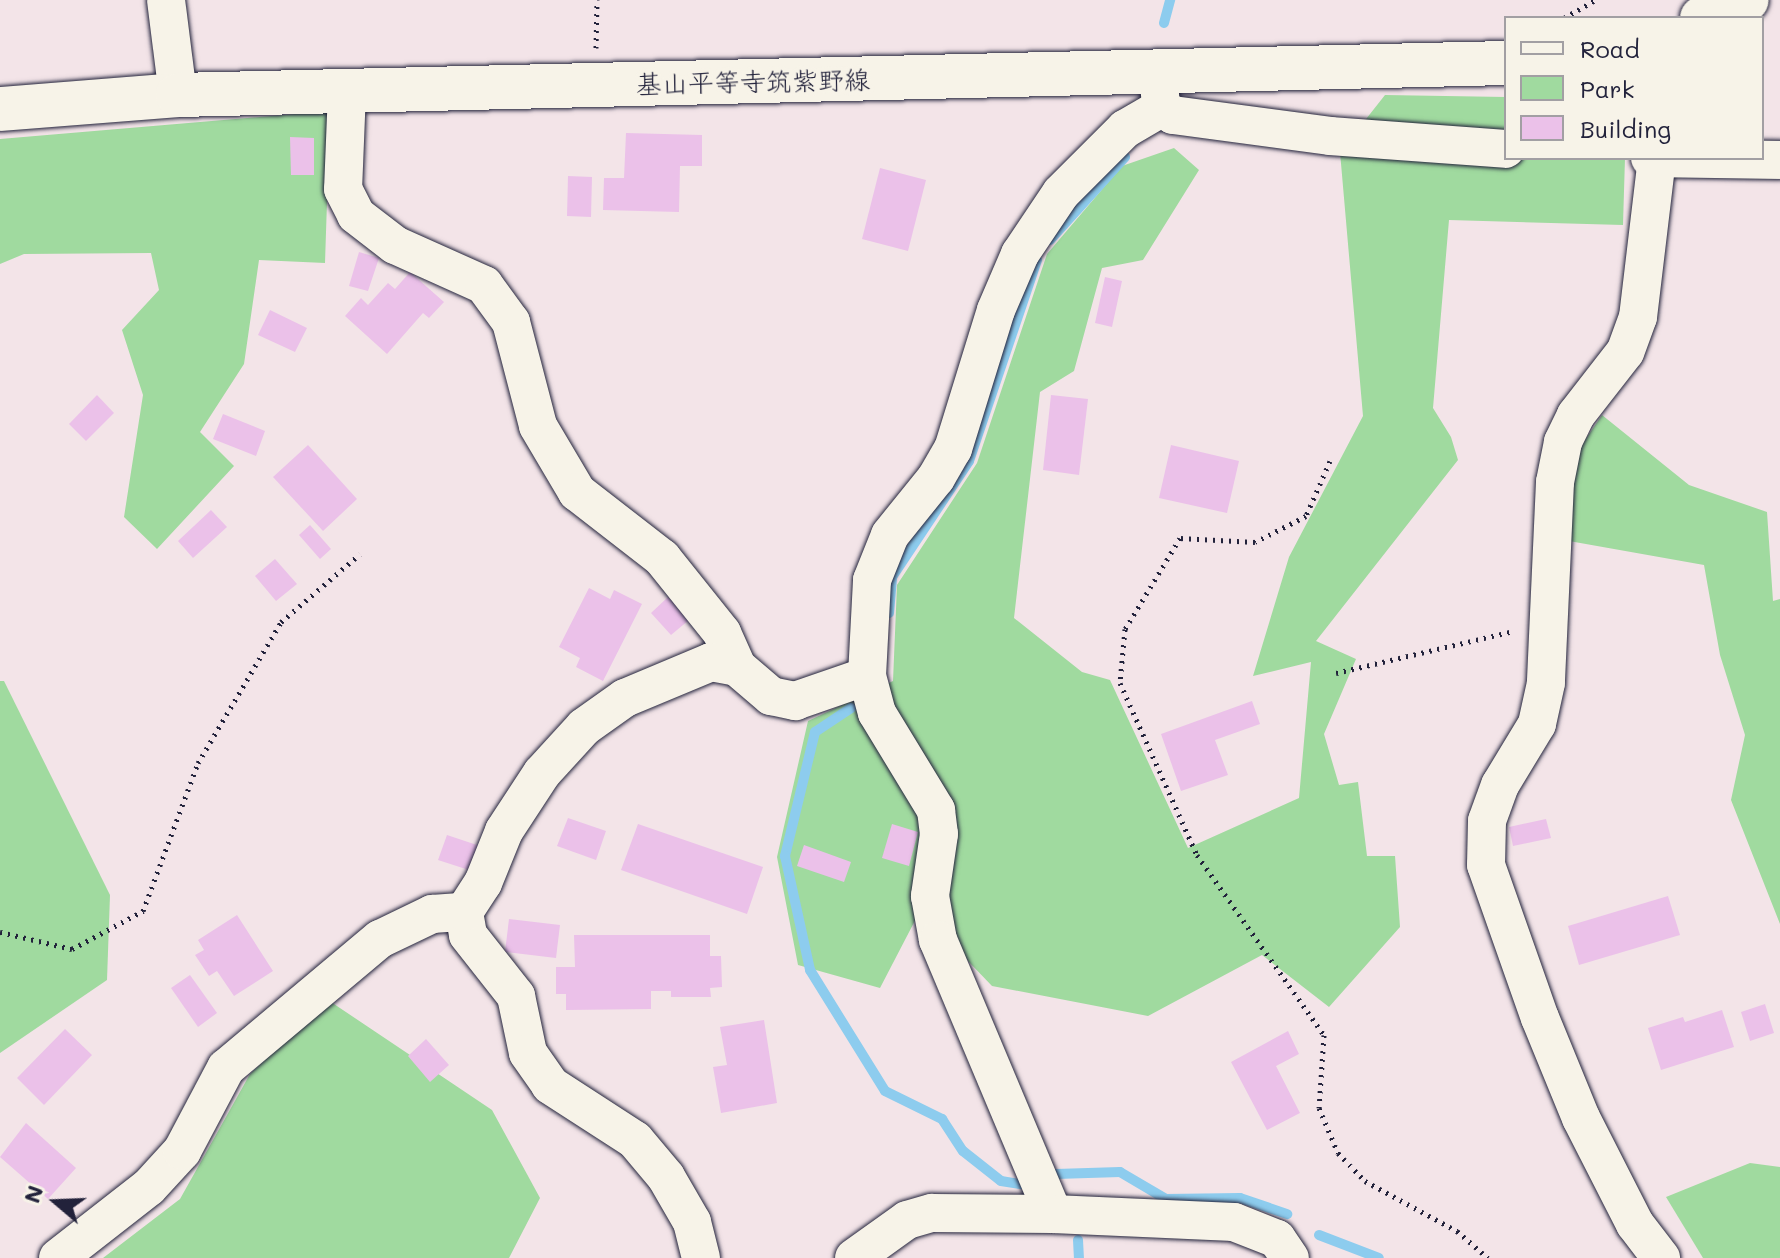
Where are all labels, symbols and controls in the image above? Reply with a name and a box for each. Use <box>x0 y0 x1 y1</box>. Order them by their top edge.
legend <box>1504 16 1764 160</box>
text: Road <box>1580 33 1640 64</box>
street label: 基山平等寺筑紫野線 <box>636 64 870 100</box>
text: Park <box>1580 73 1634 104</box>
text: Building <box>1580 113 1671 144</box>
north arrow <box>16 1162 96 1242</box>
text: N <box>16 1181 49 1207</box>

